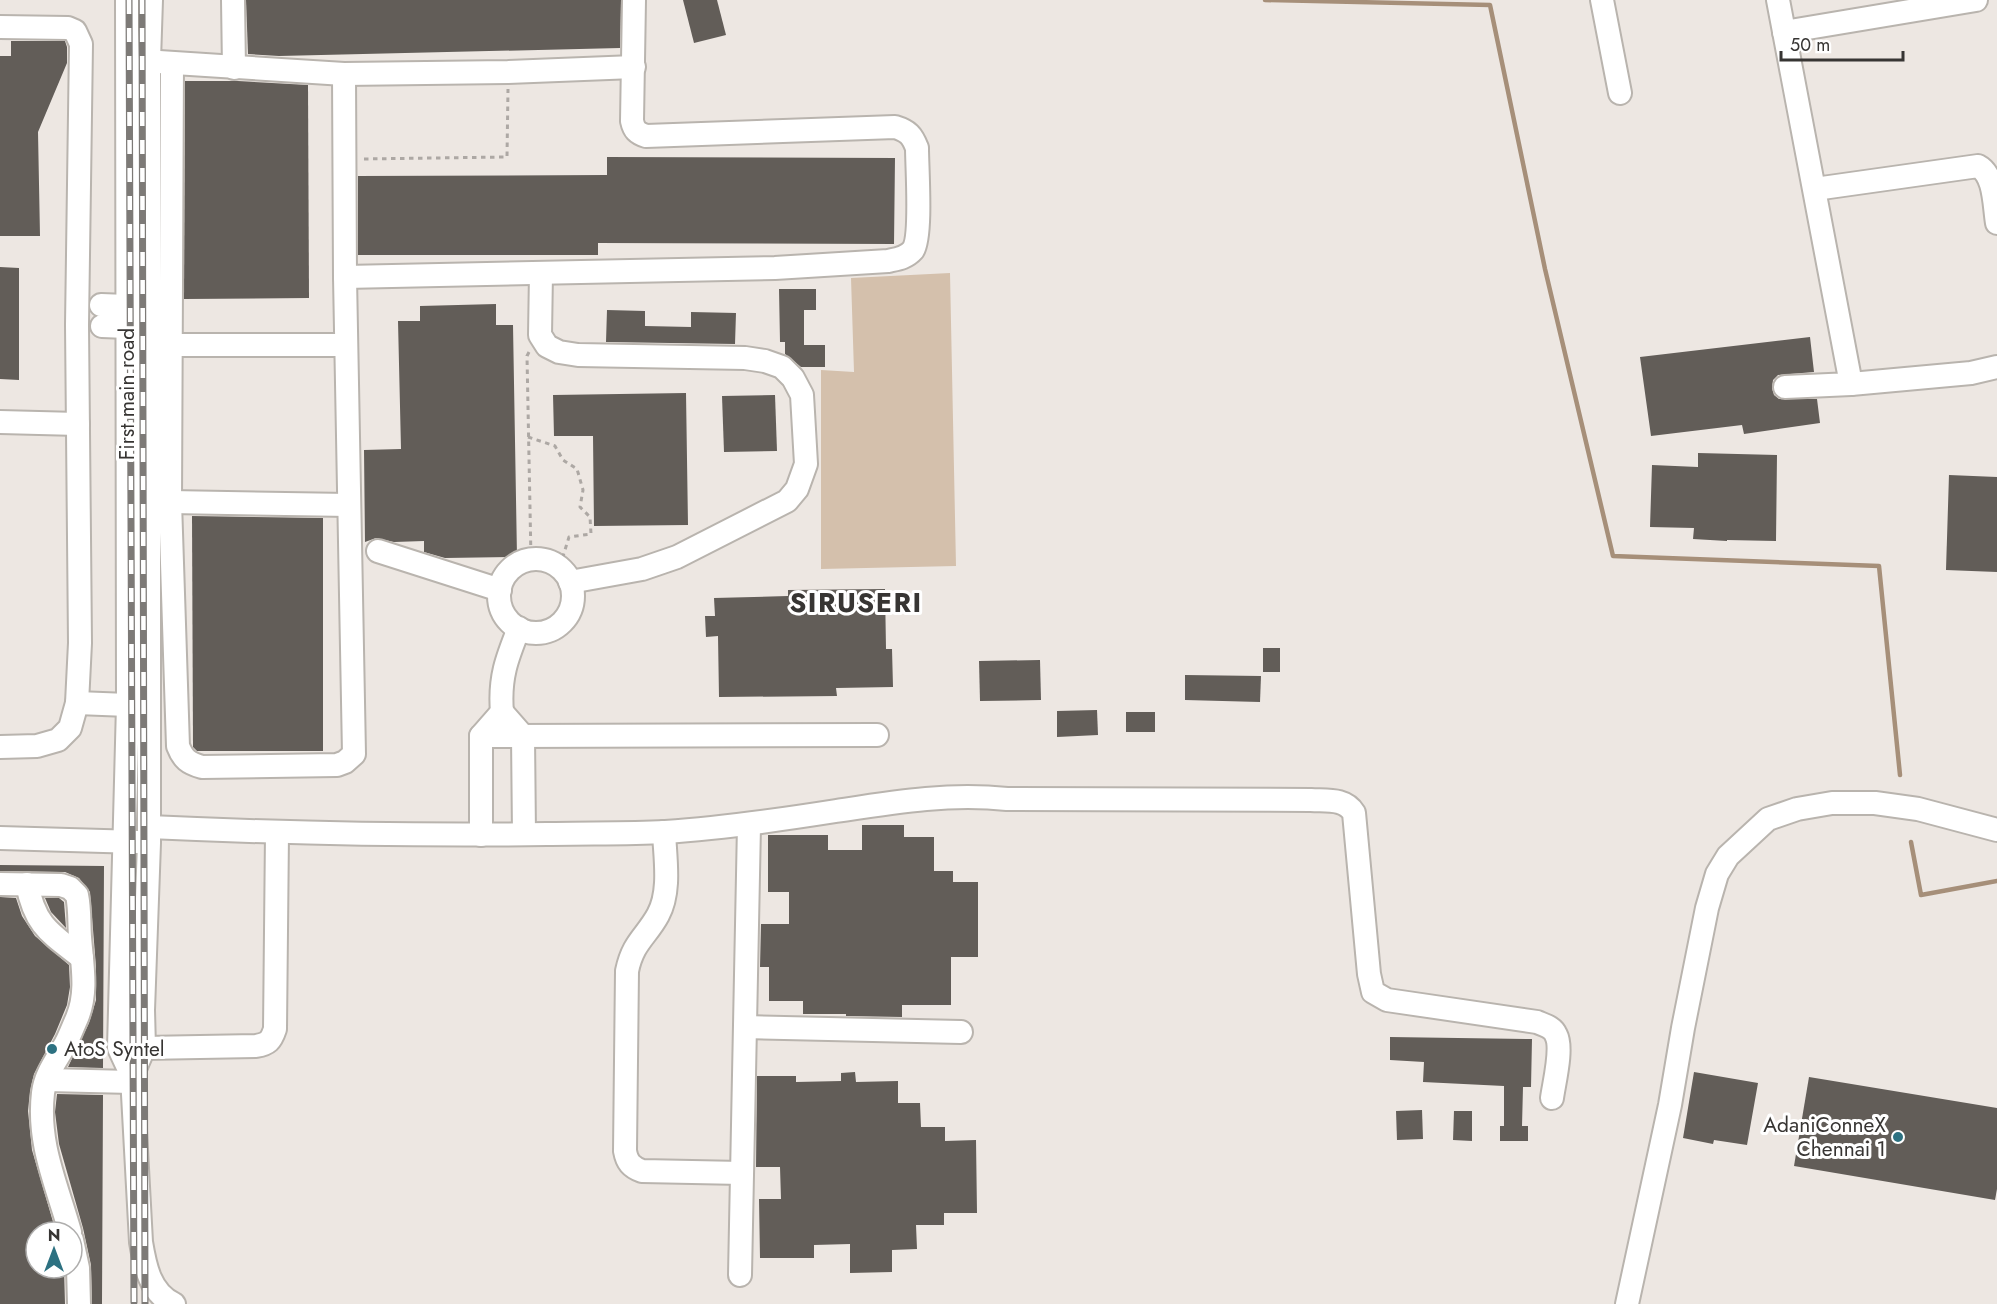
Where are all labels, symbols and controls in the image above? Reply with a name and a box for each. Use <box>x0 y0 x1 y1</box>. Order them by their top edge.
scale bar <box>1781 24 1902 62</box>
text: 50 m <box>1790 32 1830 58</box>
street label: First main road <box>112 328 142 460</box>
district label: SIRUSERI <box>789 583 923 622</box>
place label: AtoS Syntel <box>64 1034 165 1064</box>
marker: AtoS Syntel <box>45 1042 59 1056</box>
place label: AdaniConneX Chennai 1 <box>1763 1110 1886 1164</box>
marker: AdaniConneX Chennai 1 <box>1891 1130 1905 1144</box>
north arrow <box>24 1220 84 1280</box>
text: N <box>48 1224 60 1247</box>

